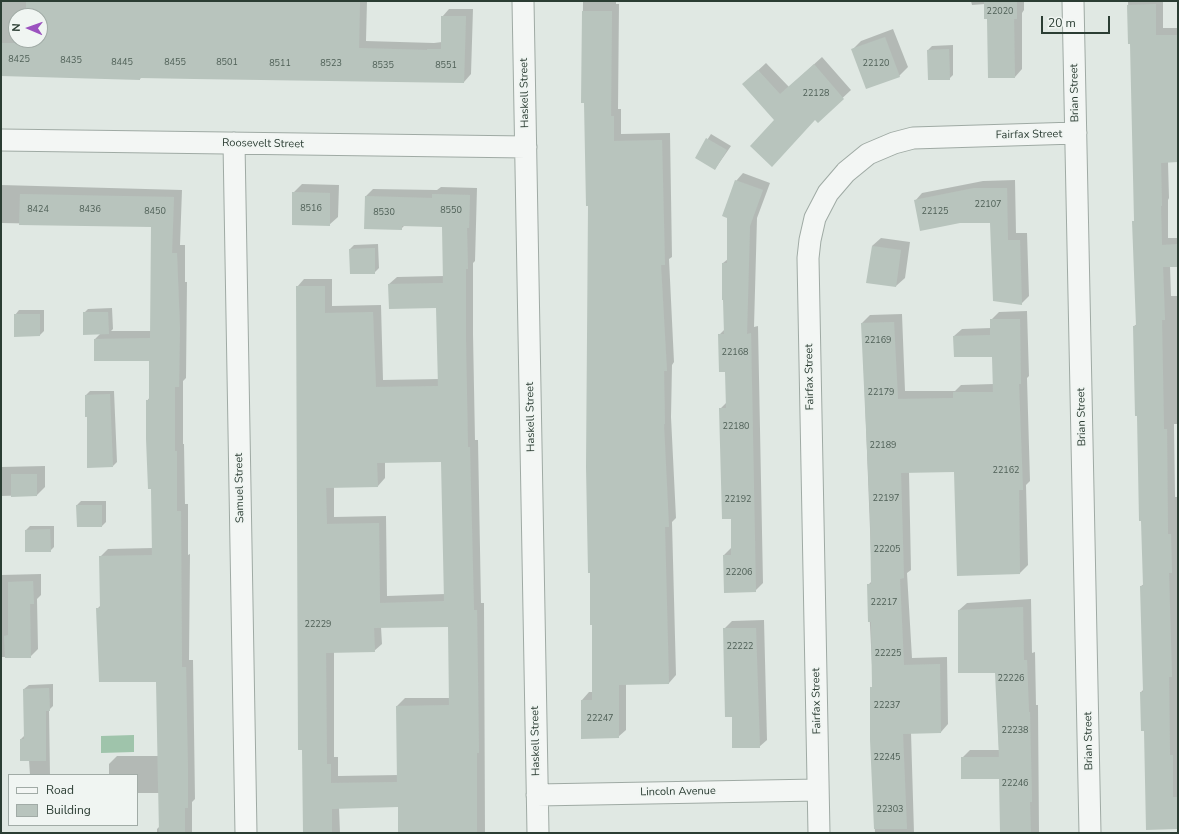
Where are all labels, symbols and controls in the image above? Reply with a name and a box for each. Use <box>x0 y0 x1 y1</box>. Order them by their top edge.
house number: 22020 <box>987 7 1013 17</box>
north arrow <box>8 8 48 48</box>
scale bar <box>1043 8 1112 34</box>
text: 20 m <box>1048 15 1076 31</box>
text: N <box>9 23 24 32</box>
house number: 8425 <box>8 55 30 65</box>
house number: 8435 <box>60 56 82 66</box>
house number: 8445 <box>111 58 133 68</box>
house number: 8455 <box>164 58 186 68</box>
house number: 8501 <box>216 58 238 68</box>
street label: Haskell Street <box>518 58 532 128</box>
house number: 8511 <box>269 59 291 69</box>
house number: 8523 <box>320 59 342 69</box>
house number: 22120 <box>863 59 889 69</box>
house number: 8535 <box>372 61 394 71</box>
house number: 8551 <box>435 61 457 71</box>
street label: Brian Street <box>1068 63 1082 123</box>
house number: 22128 <box>803 89 829 99</box>
street label: Fairfax Street <box>996 128 1062 142</box>
street label: Roosevelt Street <box>222 137 304 151</box>
house number: 22107 <box>975 200 1001 210</box>
house number: 8516 <box>300 204 322 214</box>
house number: 8424 <box>27 205 49 215</box>
house number: 8436 <box>79 205 101 215</box>
house number: 8550 <box>440 206 462 216</box>
house number: 8450 <box>144 207 166 217</box>
house number: 22125 <box>922 207 948 217</box>
house number: 8530 <box>373 208 395 218</box>
house number: 22169 <box>865 336 891 346</box>
street label: Fairfax Street <box>803 344 817 410</box>
house number: 22168 <box>722 348 748 358</box>
street label: Haskell Street <box>524 382 538 452</box>
street label: Brian Street <box>1075 387 1089 447</box>
house number: 22179 <box>868 388 894 398</box>
house number: 22180 <box>723 422 749 432</box>
house number: 22189 <box>870 441 896 451</box>
street label: Samuel Street <box>233 453 247 523</box>
house number: 22162 <box>993 466 1019 476</box>
house number: 22197 <box>873 494 899 504</box>
house number: 22192 <box>725 495 751 505</box>
house number: 22205 <box>874 545 900 555</box>
house number: 22206 <box>726 568 752 578</box>
house number: 22217 <box>871 598 897 608</box>
house number: 22229 <box>305 620 331 630</box>
house number: 22222 <box>727 642 753 652</box>
house number: 22225 <box>875 649 901 659</box>
street label: Fairfax Street <box>810 668 824 734</box>
house number: 22226 <box>998 674 1024 684</box>
house number: 22237 <box>874 701 900 711</box>
street label: Haskell Street <box>529 706 543 776</box>
street label: Brian Street <box>1082 711 1096 771</box>
house number: 22247 <box>587 714 613 724</box>
house number: 22238 <box>1002 726 1028 736</box>
house number: 22245 <box>874 753 900 763</box>
legend <box>8 774 138 826</box>
house number: 22246 <box>1002 779 1028 789</box>
text: Road <box>46 782 74 798</box>
street label: Lincoln Avenue <box>640 785 716 799</box>
text: Building <box>46 802 91 818</box>
house number: 22303 <box>877 805 903 815</box>

